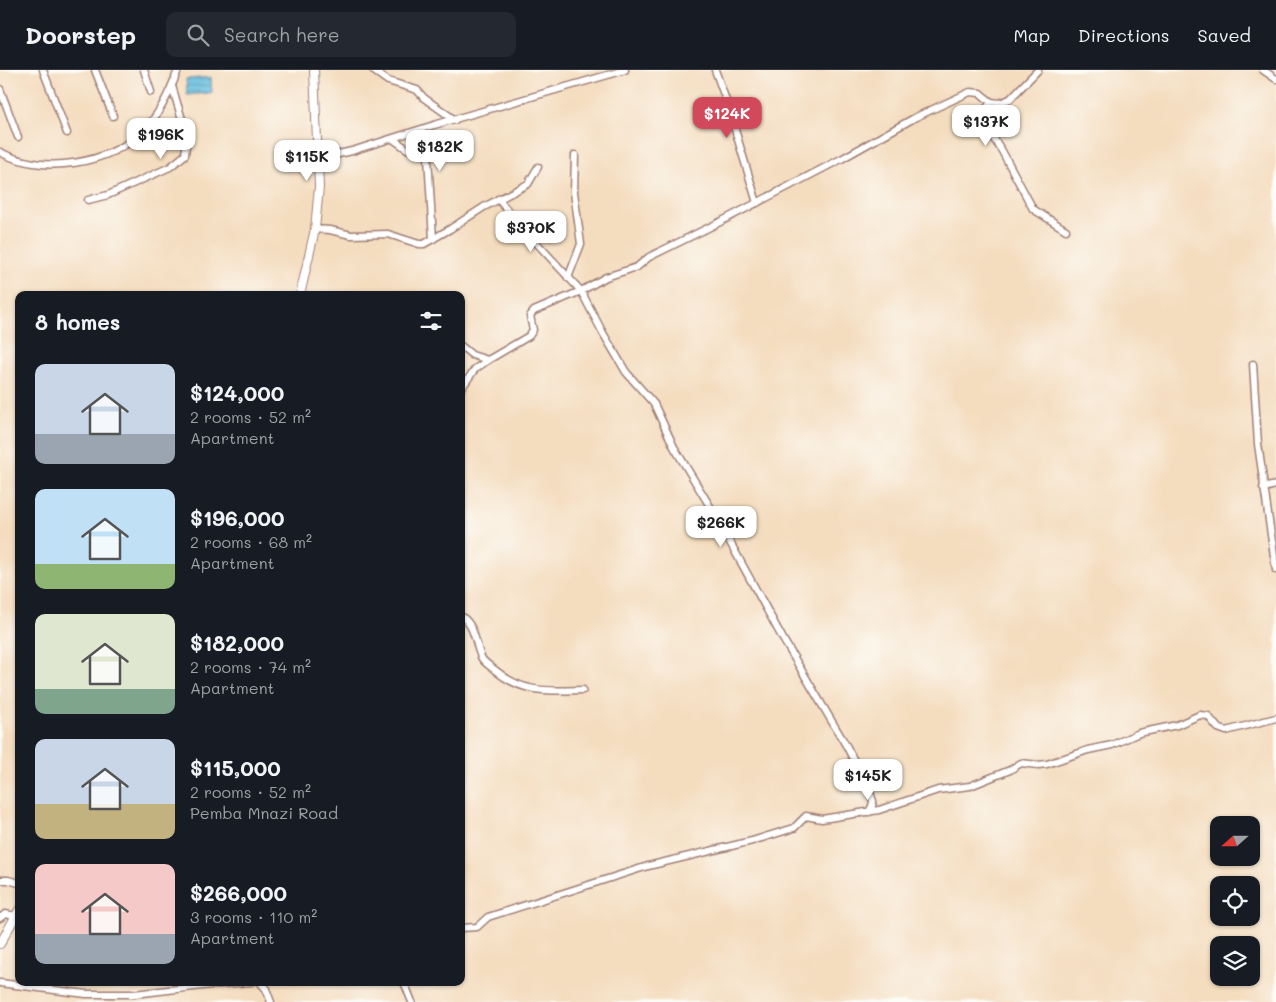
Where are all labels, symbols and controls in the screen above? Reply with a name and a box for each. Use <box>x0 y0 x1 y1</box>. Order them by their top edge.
search box <box>166 12 516 57</box>
text: Doorstep <box>25 19 136 50</box>
icon: search <box>184 21 212 49</box>
text: Search here <box>224 22 340 47</box>
text: Map <box>1013 23 1050 47</box>
text: Directions <box>1078 23 1170 47</box>
text: Saved <box>1198 23 1251 47</box>
pin: $124K <box>692 97 762 139</box>
text: $124K <box>704 102 750 123</box>
pin: $137K <box>951 104 1021 147</box>
text: $137K <box>963 110 1009 131</box>
pin: $196K <box>126 118 196 160</box>
text: $196K <box>138 123 184 144</box>
pin: $182K <box>405 129 475 172</box>
text: $182K <box>417 135 463 156</box>
pin: $115K <box>272 140 342 182</box>
text: $115K <box>285 145 329 166</box>
pin: $370K <box>496 210 566 253</box>
text: $370K <box>506 216 556 237</box>
icon: filters <box>417 307 445 335</box>
text: 8 homes <box>35 308 120 335</box>
text: $124,000 <box>190 379 284 406</box>
icon: home <box>75 384 135 444</box>
text: 2 rooms · 52 m² <box>190 406 311 427</box>
text: Apartment <box>190 427 275 448</box>
text: $196,000 <box>190 504 285 531</box>
pin: $266K <box>686 506 756 548</box>
icon: home <box>75 509 135 569</box>
text: $266K <box>697 511 745 532</box>
text: 2 rooms · 68 m² <box>190 531 312 552</box>
text: Apartment <box>190 552 275 573</box>
text: $182,000 <box>190 629 284 656</box>
icon: home <box>75 634 135 694</box>
text: 2 rooms · 74 m² <box>190 656 311 677</box>
text: Apartment <box>190 677 275 698</box>
text: $115,000 <box>190 754 281 781</box>
pin: $145K <box>833 758 903 801</box>
icon: home <box>75 759 135 819</box>
text: $145K <box>845 764 892 785</box>
text: 2 rooms · 52 m² <box>190 781 311 802</box>
text: Pemba Mnazi Road <box>190 802 338 823</box>
north arrow <box>1210 816 1260 866</box>
map controls <box>1210 816 1260 986</box>
button: locate <box>1210 876 1260 926</box>
text: $266,000 <box>190 879 287 906</box>
icon: home <box>75 884 135 944</box>
text: 3 rooms · 110 m² <box>190 906 317 927</box>
text: Apartment <box>190 927 275 948</box>
button: layers <box>1210 936 1260 986</box>

